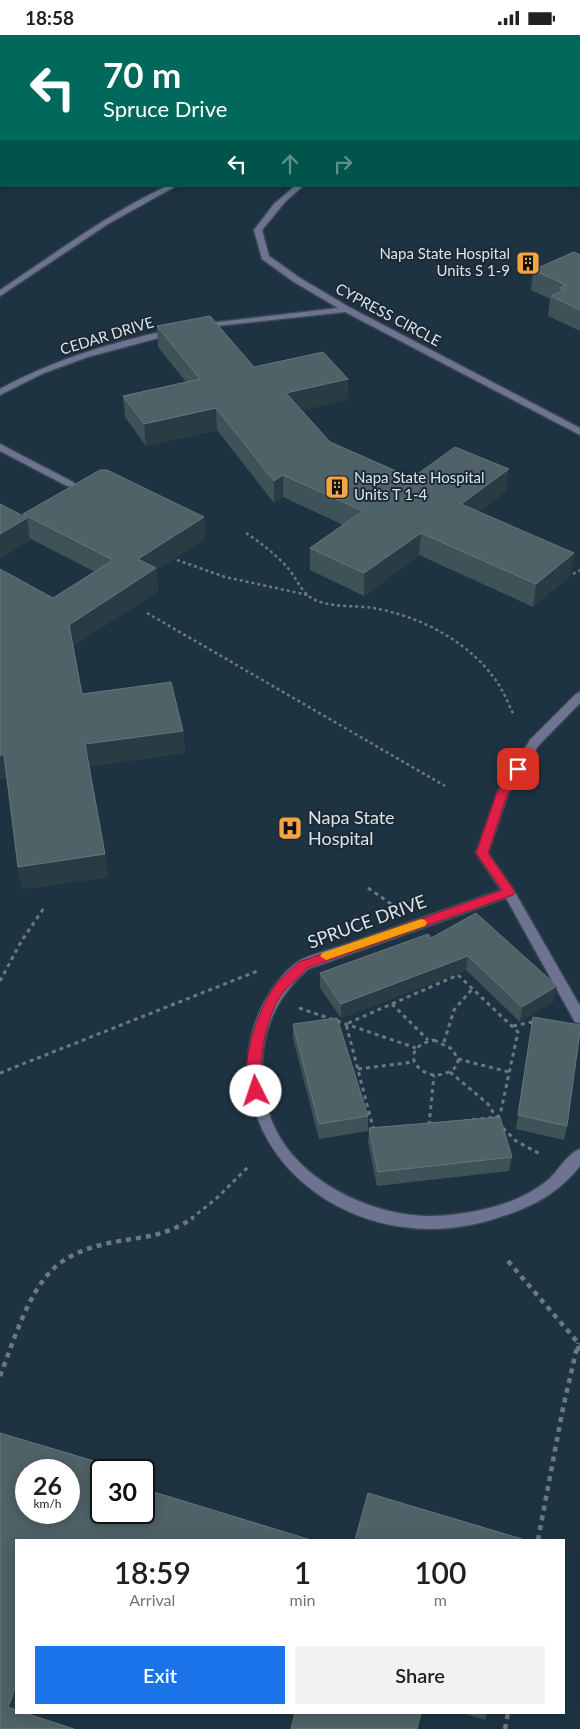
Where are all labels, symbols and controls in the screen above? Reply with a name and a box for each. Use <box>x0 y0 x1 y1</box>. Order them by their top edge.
text: 18:58 <box>25 6 74 29</box>
text: 70 m <box>103 53 181 95</box>
icon: left <box>20 55 85 120</box>
text: Spruce Drive <box>103 95 227 122</box>
icon: left <box>223 150 251 178</box>
icon: ahead <box>276 150 304 178</box>
icon: right <box>329 150 357 178</box>
place label: Napa State Hospital Units S 1-9 <box>379 244 510 279</box>
building icon: Napa State Hospital Units S 1-9 <box>515 250 541 276</box>
street label: CYPRESS CIRCLE <box>333 279 444 349</box>
street label: CEDAR DRIVE <box>58 312 156 358</box>
place label: Napa State Hospital Units T 1-4 <box>354 468 485 503</box>
building icon: Napa State Hospital Units T 1-4 <box>324 474 350 500</box>
pin <box>497 748 539 790</box>
icon: arrive <box>504 755 532 783</box>
place label: Napa State Hospital <box>308 806 395 849</box>
hospital icon: Napa State Hospital <box>277 815 303 841</box>
street label: SPRUCE DRIVE <box>304 889 429 953</box>
position arrow <box>229 1064 281 1116</box>
speed limit sign: 30 <box>90 1459 155 1524</box>
text: 26 <box>33 1470 62 1500</box>
text: km/h <box>33 1496 62 1511</box>
text: 18:59 <box>114 1554 191 1590</box>
text: 1 <box>294 1554 311 1590</box>
text: 100 <box>414 1554 466 1590</box>
text: Arrival <box>129 1590 175 1609</box>
text: min <box>290 1590 315 1609</box>
text: m <box>434 1590 447 1609</box>
button: Exit <box>35 1646 285 1704</box>
button: Share <box>295 1646 545 1704</box>

